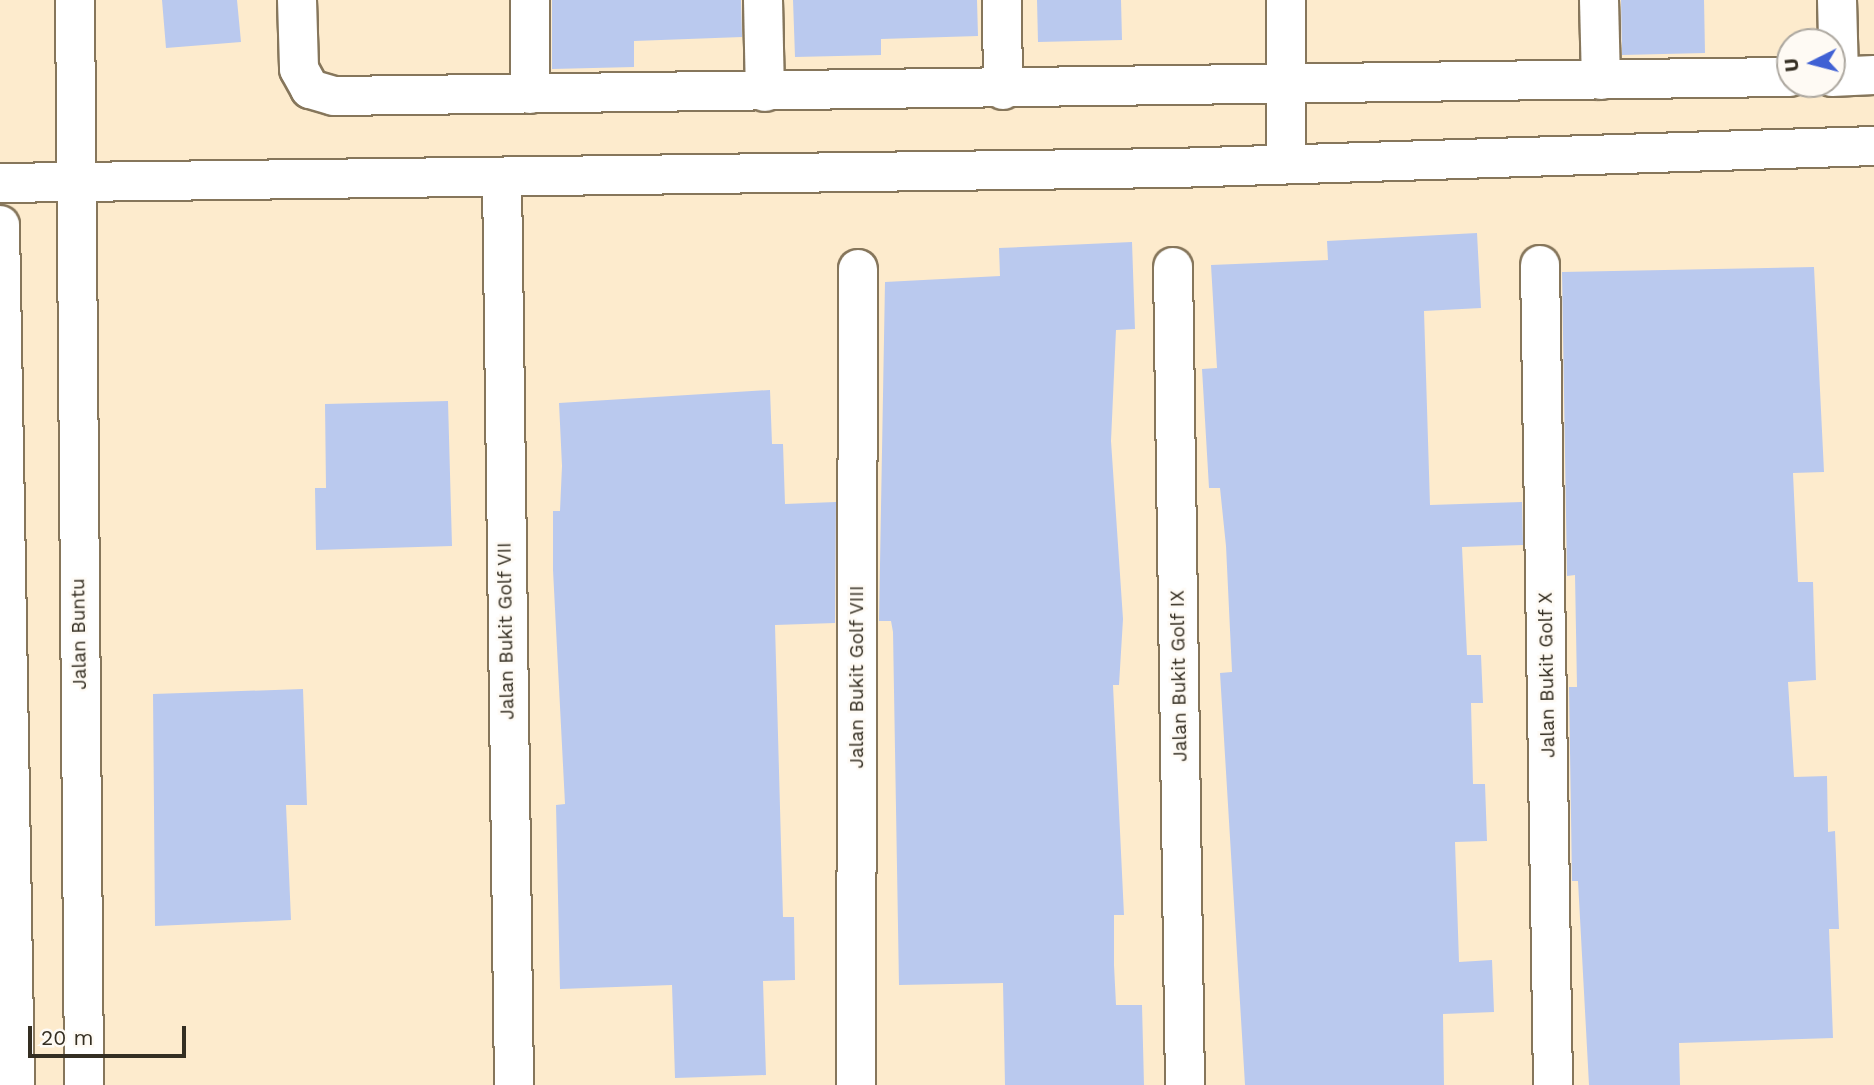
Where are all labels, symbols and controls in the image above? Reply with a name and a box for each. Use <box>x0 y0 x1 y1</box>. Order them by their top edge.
north arrow <box>1776 28 1846 98</box>
text: U <box>1779 57 1804 73</box>
street label: Jalan Bukit Golf VII <box>493 541 519 721</box>
street label: Jalan Buntu <box>67 578 91 690</box>
street label: Jalan Bukit Golf VIII <box>846 585 868 769</box>
street label: Jalan Bukit Golf IX <box>1166 590 1192 762</box>
street label: Jalan Bukit Golf X <box>1534 591 1560 759</box>
scale bar <box>32 1012 189 1056</box>
text: 20 m <box>41 1025 93 1050</box>

